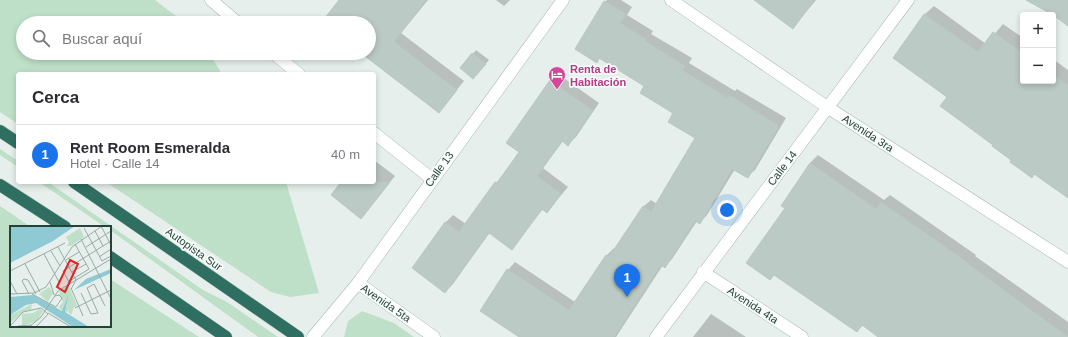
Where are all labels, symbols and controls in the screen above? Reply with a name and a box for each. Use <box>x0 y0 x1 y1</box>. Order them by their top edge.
map controls <box>1020 12 1056 84</box>
button: + <box>1020 12 1056 48</box>
search box <box>16 16 376 60</box>
icon: search <box>30 27 52 49</box>
text: Buscar aquí <box>62 30 142 47</box>
button: − <box>1020 48 1056 84</box>
place label: Renta de Habitación <box>570 63 627 88</box>
hotel icon: Renta de Habitación <box>547 65 567 90</box>
text: Cerca <box>32 88 79 107</box>
street label: Avenida 3ra <box>840 112 897 154</box>
text: Rent Room Esmeralda <box>70 139 230 156</box>
text: 1 <box>41 147 49 162</box>
text: 40 m <box>331 147 360 162</box>
street label: Calle 14 <box>765 148 799 188</box>
street label: Calle 13 <box>422 149 456 189</box>
text: Hotel · Calle 14 <box>70 156 160 171</box>
your location <box>717 200 737 220</box>
street label: Autopista Sur <box>164 225 225 273</box>
inset map <box>10 226 111 327</box>
pin: 1 <box>614 264 640 297</box>
street label: Avenida 5ta <box>359 281 414 325</box>
street label: Avenida 4ta <box>725 284 781 326</box>

